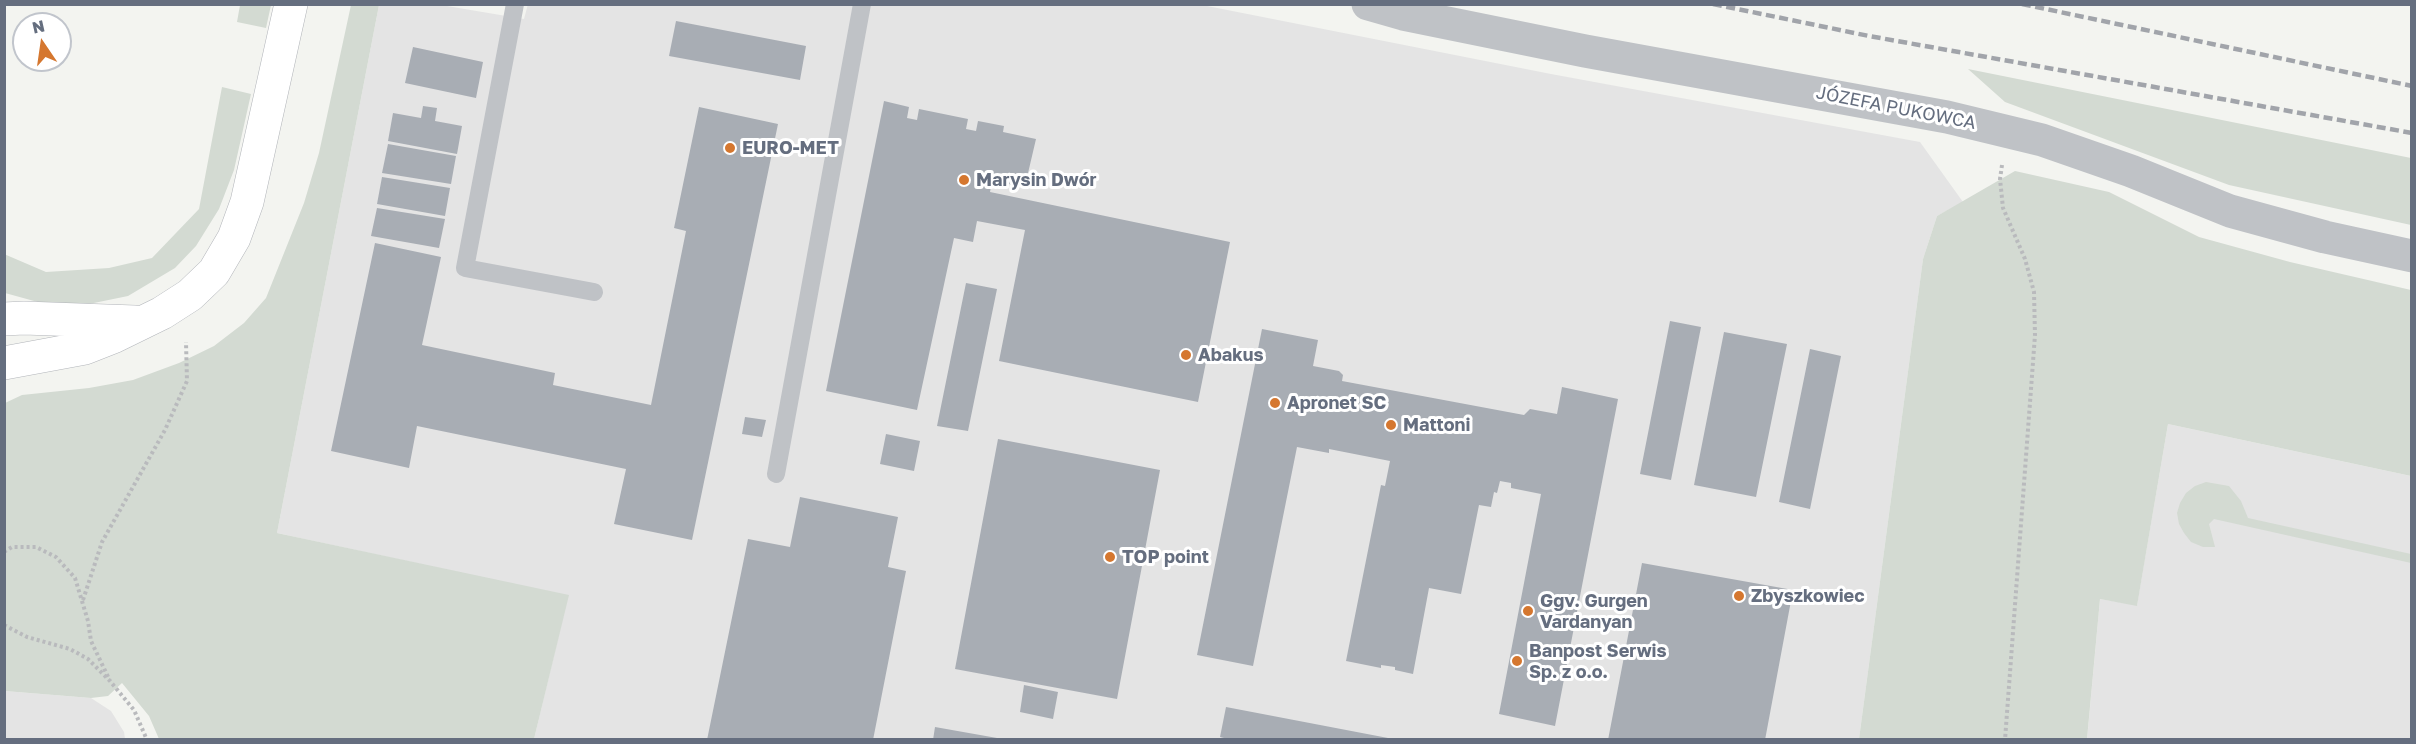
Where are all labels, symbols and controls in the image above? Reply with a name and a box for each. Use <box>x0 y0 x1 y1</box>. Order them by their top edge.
north arrow <box>12 12 72 72</box>
text: N <box>30 15 47 38</box>
street label: JÓZEFA PUKOWCA <box>1814 82 1978 134</box>
place label: EURO-MET <box>742 137 839 159</box>
marker: EURO-MET <box>723 141 737 155</box>
place label: Marysin Dwór <box>976 169 1096 191</box>
marker: Marysin Dwór <box>957 173 971 187</box>
place label: Abakus <box>1198 344 1264 366</box>
marker: Abakus <box>1179 348 1193 362</box>
place label: Apronet SC <box>1287 392 1386 414</box>
marker: Apronet SC <box>1268 396 1282 410</box>
place label: Mattoni <box>1403 414 1470 436</box>
marker: Mattoni <box>1384 418 1398 432</box>
place label: TOP point <box>1122 546 1209 568</box>
marker: TOP point <box>1103 550 1117 564</box>
place label: Zbyszkowiec <box>1751 585 1865 607</box>
marker: Zbyszkowiec <box>1732 589 1746 603</box>
place label: Ggv. Gurgen Vardanyan <box>1540 590 1648 632</box>
marker: Ggv. Gurgen Vardanyan <box>1521 604 1535 618</box>
place label: Banpost Serwis Sp. z o.o. <box>1529 640 1667 682</box>
marker: Banpost Serwis Sp. z o.o. <box>1510 654 1524 668</box>

